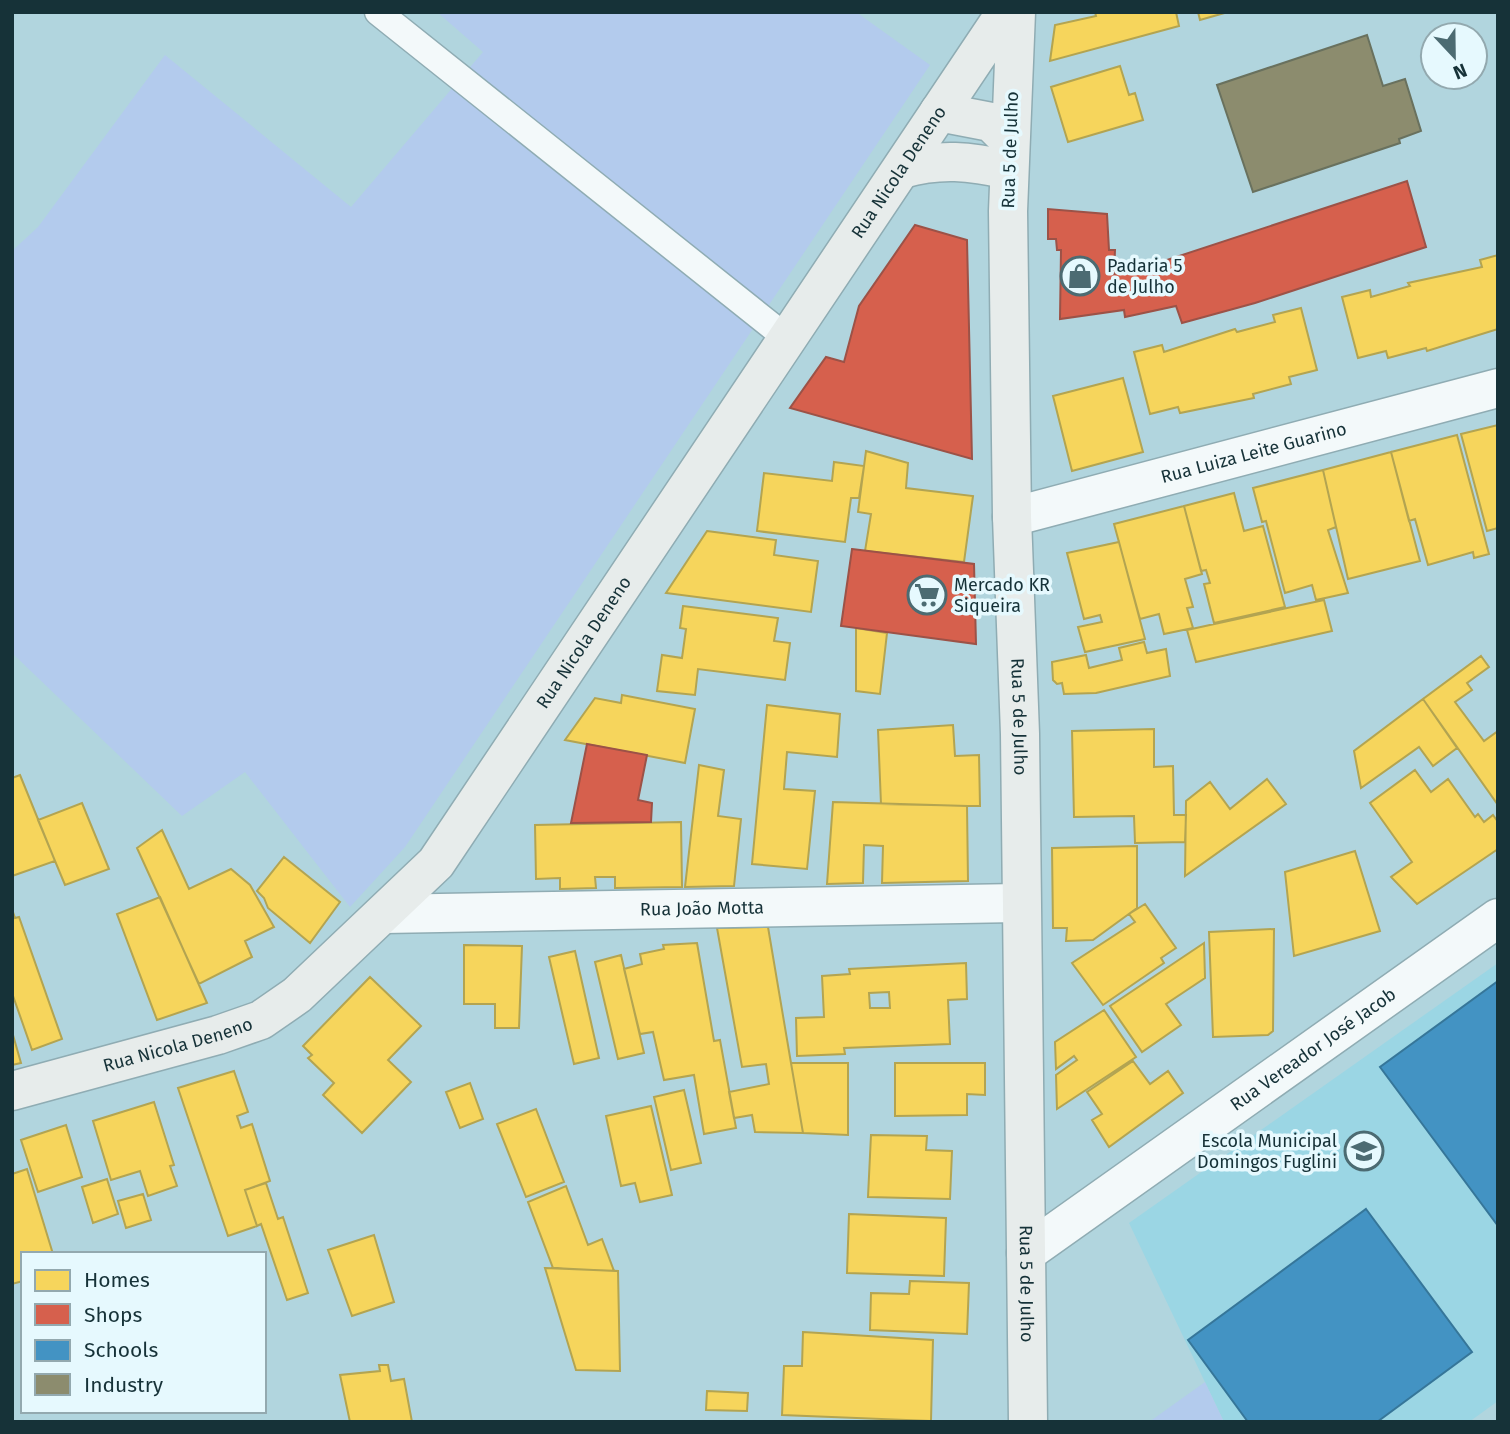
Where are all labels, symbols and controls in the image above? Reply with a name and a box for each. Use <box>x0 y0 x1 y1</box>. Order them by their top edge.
north arrow <box>1419 21 1489 91</box>
text: N <box>1450 58 1470 84</box>
street label: Rua 5 de Julho <box>997 91 1023 209</box>
street label: Rua Nicola Deneno <box>847 102 951 243</box>
shop icon: Padaria 5 de Julho <box>1059 255 1101 297</box>
place label: Padaria 5 de Julho <box>1107 255 1182 298</box>
street label: Rua Luiza Leite Guarino <box>1158 418 1349 488</box>
street label: Rua Nicola Deneno <box>532 572 636 713</box>
supermarket icon: Mercado KR Siqueira <box>906 574 948 616</box>
place label: Mercado KR Siqueira <box>954 574 1050 617</box>
street label: Rua 5 de Julho <box>1006 658 1031 776</box>
street label: Rua João Motta <box>640 896 764 921</box>
street label: Rua Vereador José Jacob <box>1226 983 1400 1116</box>
street label: Rua Nicola Deneno <box>100 1013 256 1077</box>
place label: Escola Municipal Domingos Fuglini <box>1197 1130 1337 1173</box>
school or university icon: Escola Municipal Domingos Fuglini <box>1343 1130 1385 1172</box>
street label: Rua 5 de Julho <box>1015 1225 1038 1342</box>
legend <box>21 1252 266 1413</box>
text: Homes <box>84 1267 150 1293</box>
text: Shops <box>84 1302 142 1328</box>
text: Schools <box>84 1337 158 1363</box>
text: Industry <box>84 1372 164 1398</box>

